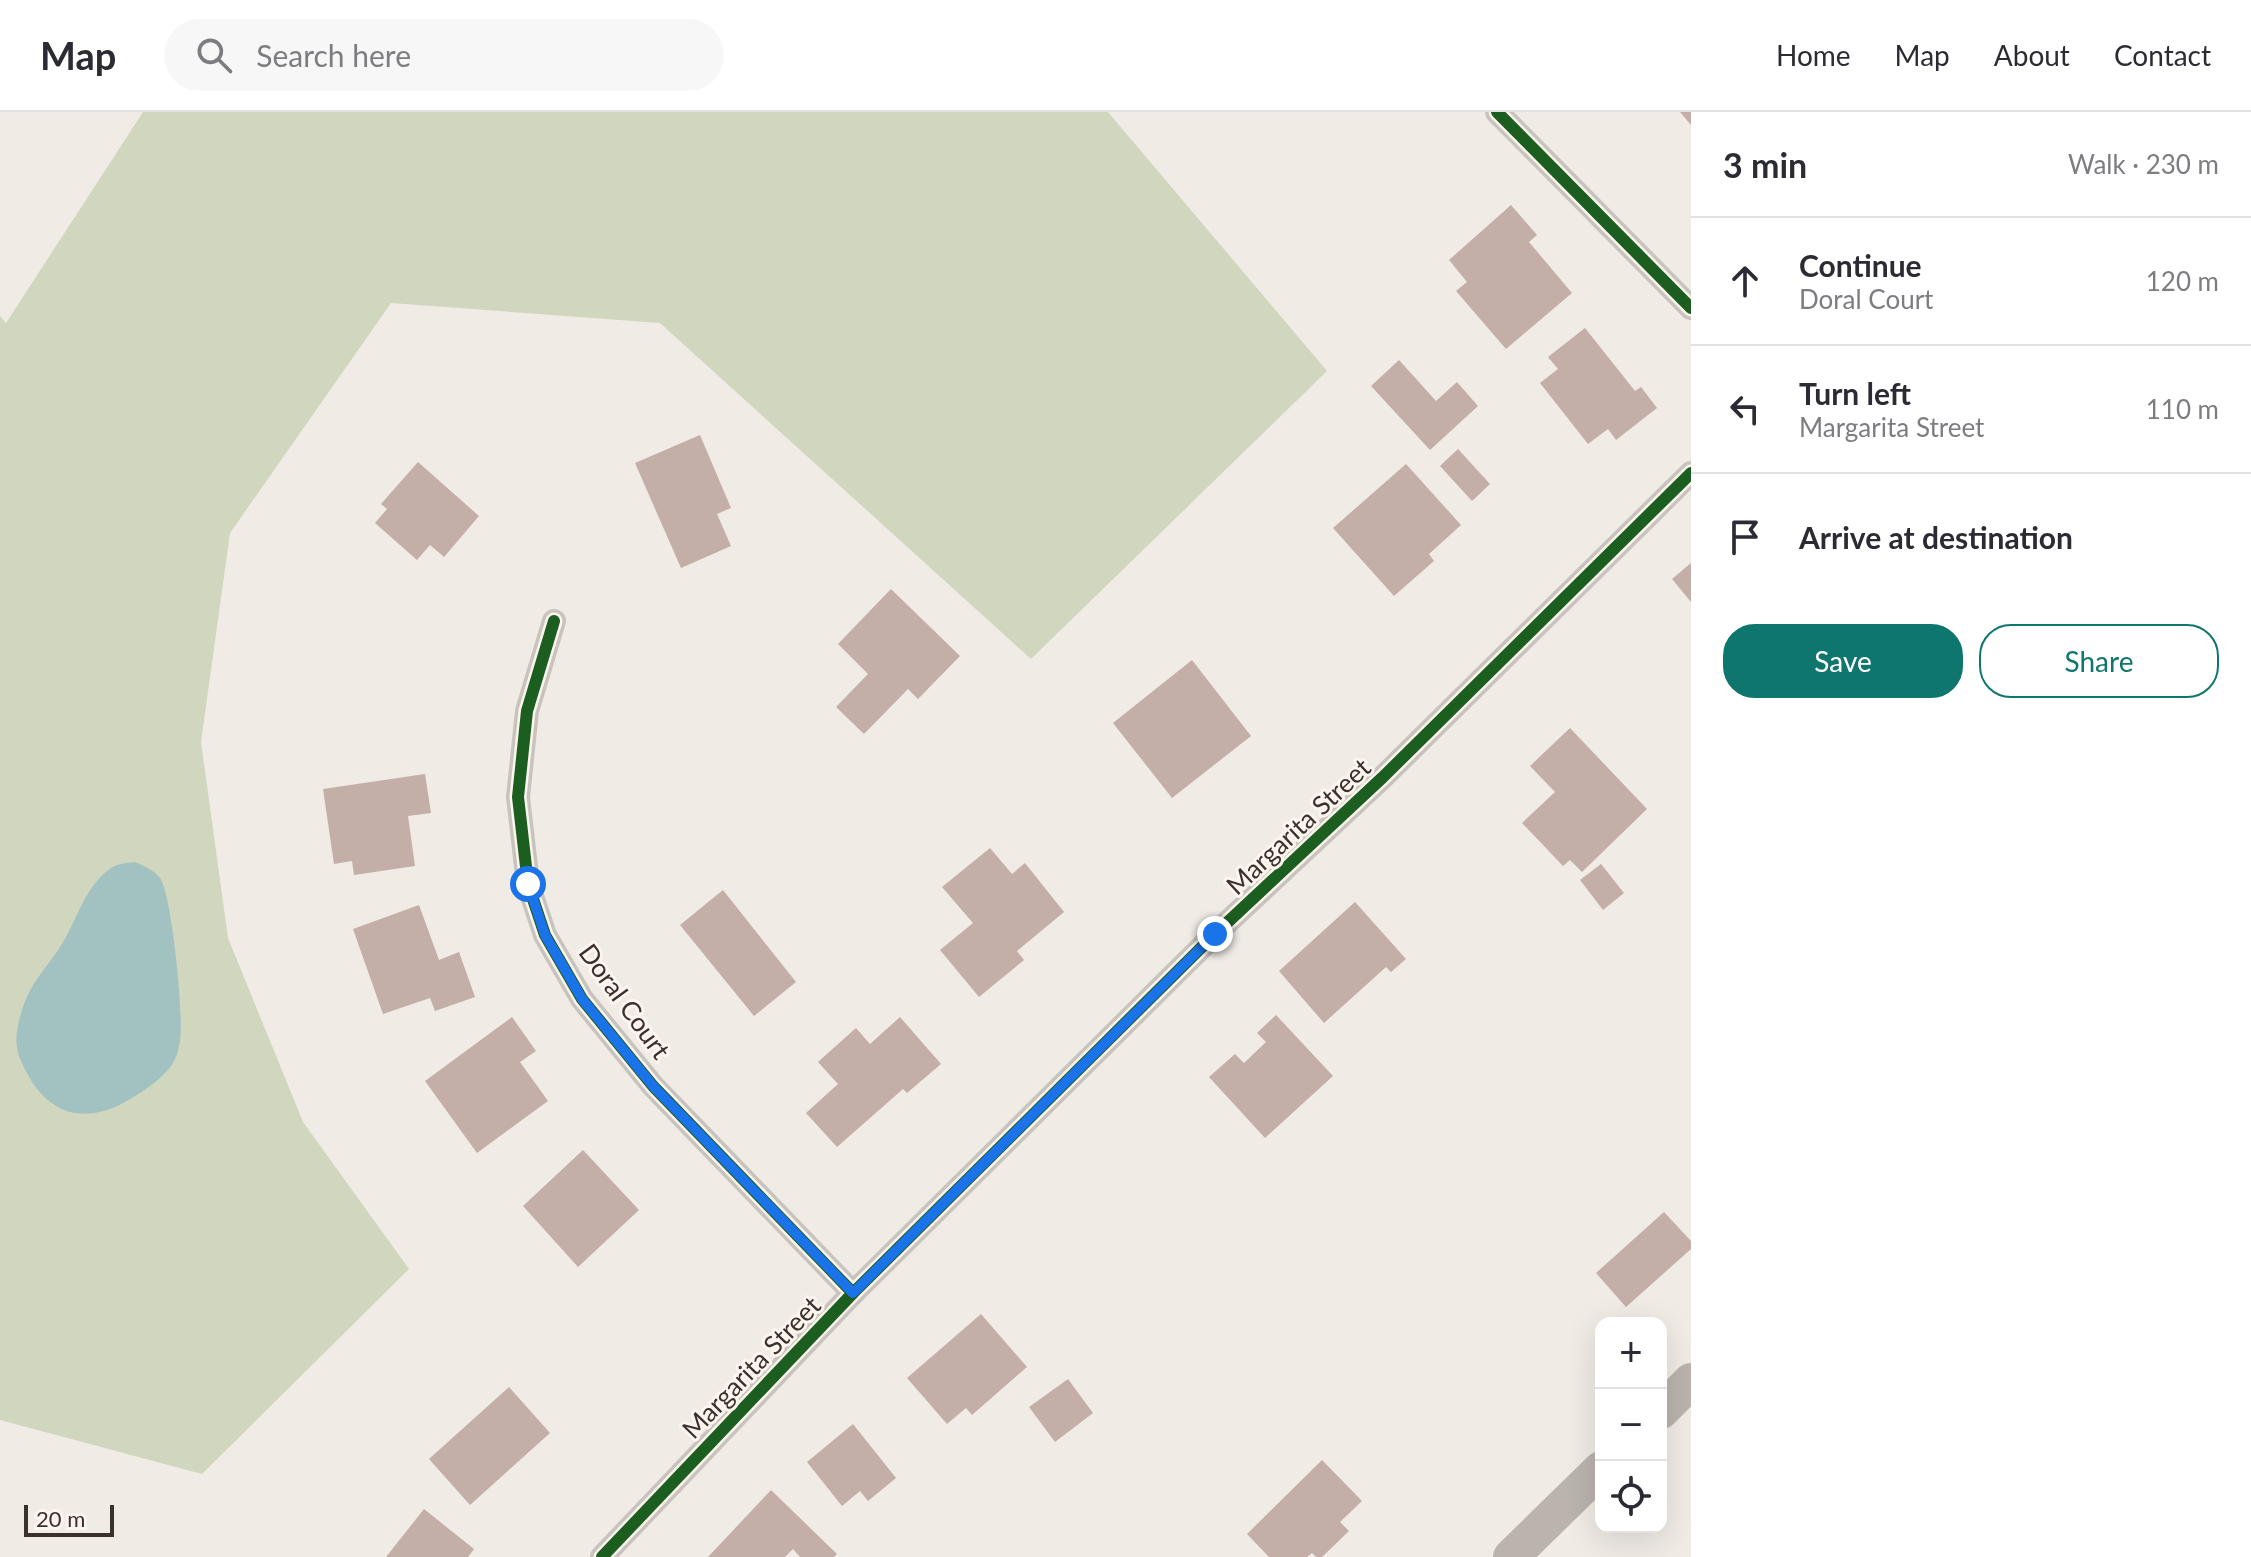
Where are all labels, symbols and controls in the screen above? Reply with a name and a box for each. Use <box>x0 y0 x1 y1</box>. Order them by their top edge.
search box <box>164 19 724 91</box>
text: Map <box>40 32 116 78</box>
icon: search <box>192 33 236 77</box>
text: Search here <box>256 37 411 73</box>
text: Home <box>1776 38 1851 72</box>
text: Map <box>1895 38 1950 72</box>
text: About <box>1994 38 2070 72</box>
text: Contact <box>2114 38 2211 72</box>
text: 3 min <box>1723 144 1807 185</box>
text: Walk · 230 m <box>2068 148 2219 180</box>
text: Continue <box>1799 247 1922 283</box>
icon: ahead <box>1723 259 1767 303</box>
text: 120 m <box>2146 265 2219 297</box>
text: Doral Court <box>1799 283 1933 315</box>
text: Turn left <box>1799 375 1911 411</box>
icon: left <box>1723 387 1767 431</box>
text: 110 m <box>2146 393 2219 425</box>
text: Margarita Street <box>1799 411 1984 443</box>
icon: arrive <box>1723 515 1767 559</box>
text: Arrive at destination <box>1799 519 2073 555</box>
button: Save <box>1723 624 1963 698</box>
button: Share <box>1979 624 2219 698</box>
street label: Margarita Street <box>1219 751 1377 901</box>
route start <box>510 866 546 902</box>
route end <box>1197 916 1233 952</box>
street label: Doral Court <box>573 937 678 1065</box>
street label: Margarita Street <box>675 1289 827 1445</box>
map controls <box>1595 1317 1667 1533</box>
button: + <box>1595 1317 1667 1389</box>
button: − <box>1595 1389 1667 1461</box>
button: locate <box>1595 1461 1667 1533</box>
scale bar <box>24 1501 114 1537</box>
text: 20 m <box>36 1505 85 1532</box>

